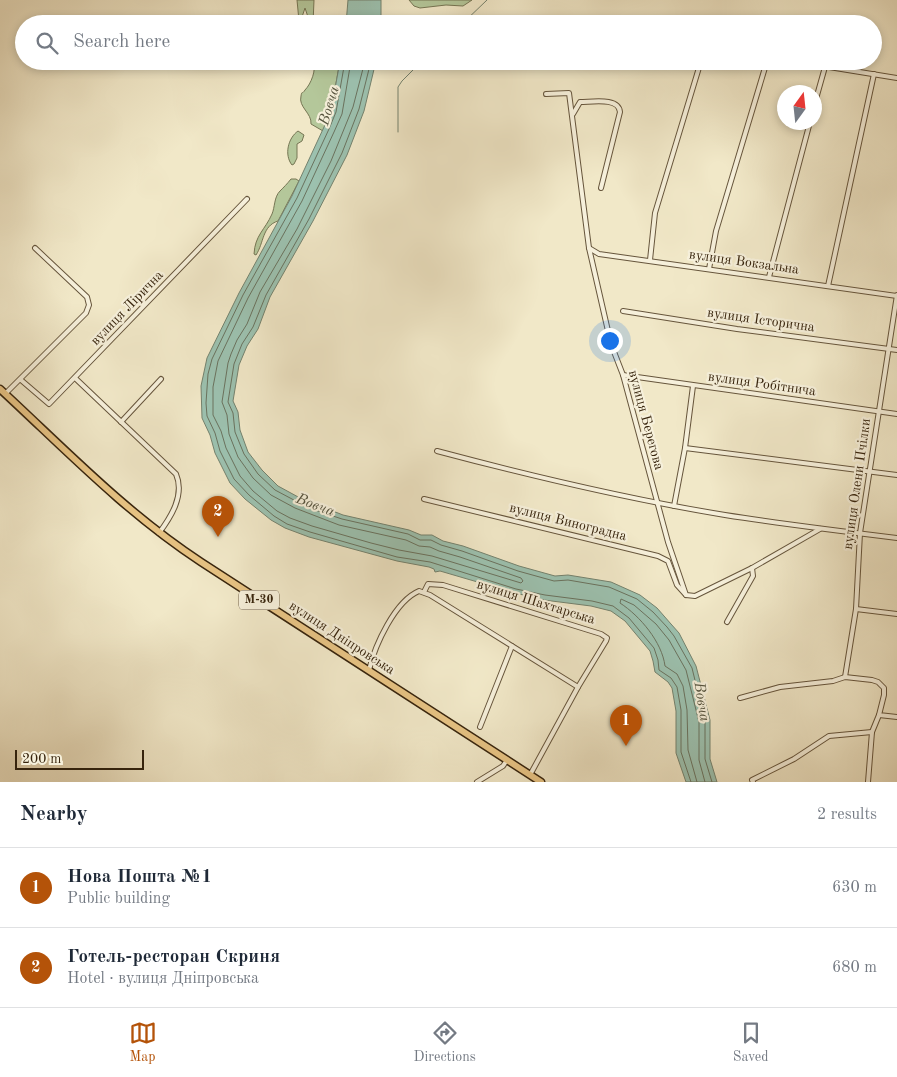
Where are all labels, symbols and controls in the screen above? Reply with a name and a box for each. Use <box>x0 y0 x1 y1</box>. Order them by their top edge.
search box <box>15 15 882 70</box>
icon: search <box>33 29 61 57</box>
text: Search here <box>73 33 170 52</box>
water label: Вовча <box>317 85 343 128</box>
north arrow <box>777 85 822 130</box>
street label: вулиця Вокзальна <box>688 247 800 277</box>
street label: вулиця Лірична <box>88 268 166 348</box>
street label: вулиця Історична <box>706 306 816 334</box>
your location <box>597 328 623 354</box>
street label: вулиця Берегова <box>626 369 666 472</box>
street label: вулиця Робітнича <box>707 369 817 399</box>
street label: вулиця Олени Пчілки <box>841 418 873 550</box>
water label: Вовча <box>293 491 336 520</box>
pin: 2 <box>202 496 234 537</box>
street label: вулиця Виноградна <box>508 501 628 543</box>
street label: вулиця Шахтарська <box>475 577 597 627</box>
road number: М-30 <box>239 590 279 610</box>
street label: вулиця Дніпровська <box>287 599 397 677</box>
water label: Вовча <box>690 680 712 723</box>
pin: 1 <box>610 705 642 746</box>
scale bar <box>15 747 144 770</box>
text: 200 m <box>22 752 61 766</box>
text: Nearby <box>20 804 88 825</box>
text: 2 results <box>817 807 877 823</box>
text: Нова Пошта №1 <box>67 868 212 887</box>
text: 1 <box>31 880 41 896</box>
text: 630 m <box>832 880 877 896</box>
text: Public building <box>67 891 170 907</box>
text: Готель-ресторан Скриня <box>67 948 280 967</box>
text: 2 <box>31 960 41 976</box>
text: 680 m <box>832 960 877 976</box>
text: Hotel · вулиця Дніпровська <box>67 971 259 987</box>
tab: Map <box>129 1019 157 1066</box>
tab: Directions <box>414 1019 476 1066</box>
tab: Saved <box>733 1019 768 1066</box>

